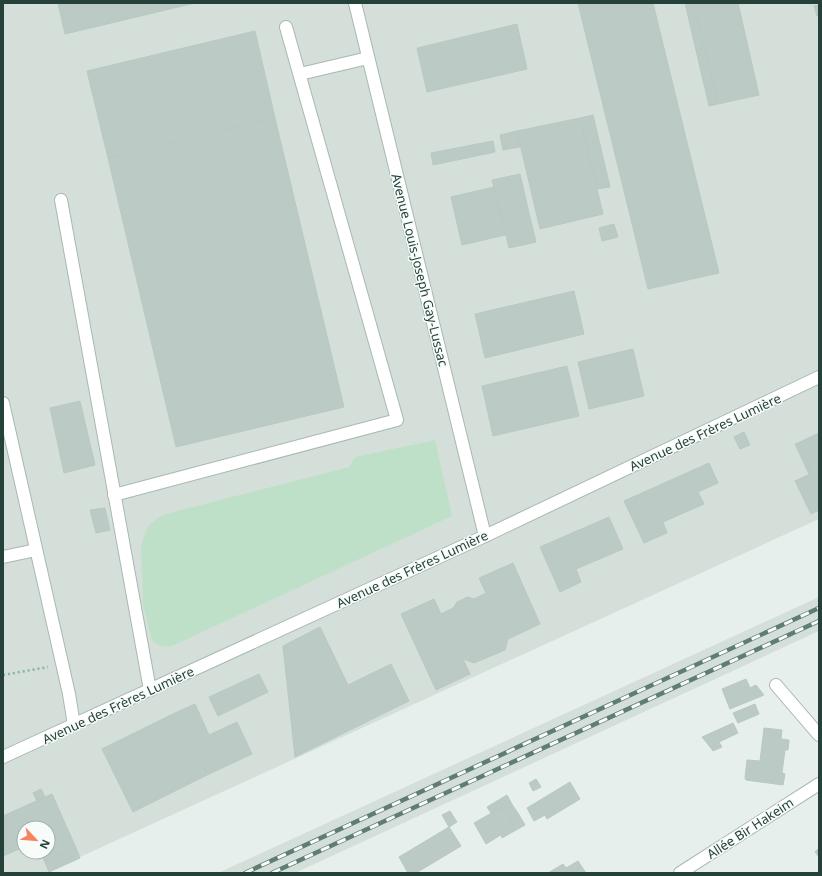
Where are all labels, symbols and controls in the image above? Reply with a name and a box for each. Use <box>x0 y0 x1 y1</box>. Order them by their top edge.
street label: Avenue Louis-Joseph Gay-Lussac <box>387 172 453 368</box>
street label: Avenue des Frères Lumière <box>626 389 784 475</box>
street label: Avenue des Frères Lumière <box>333 526 491 612</box>
street label: Avenue des Frères Lumière <box>39 662 197 748</box>
street label: Allée Bir Hakeim <box>703 793 797 863</box>
north arrow <box>16 820 56 860</box>
text: N <box>37 837 54 852</box>

